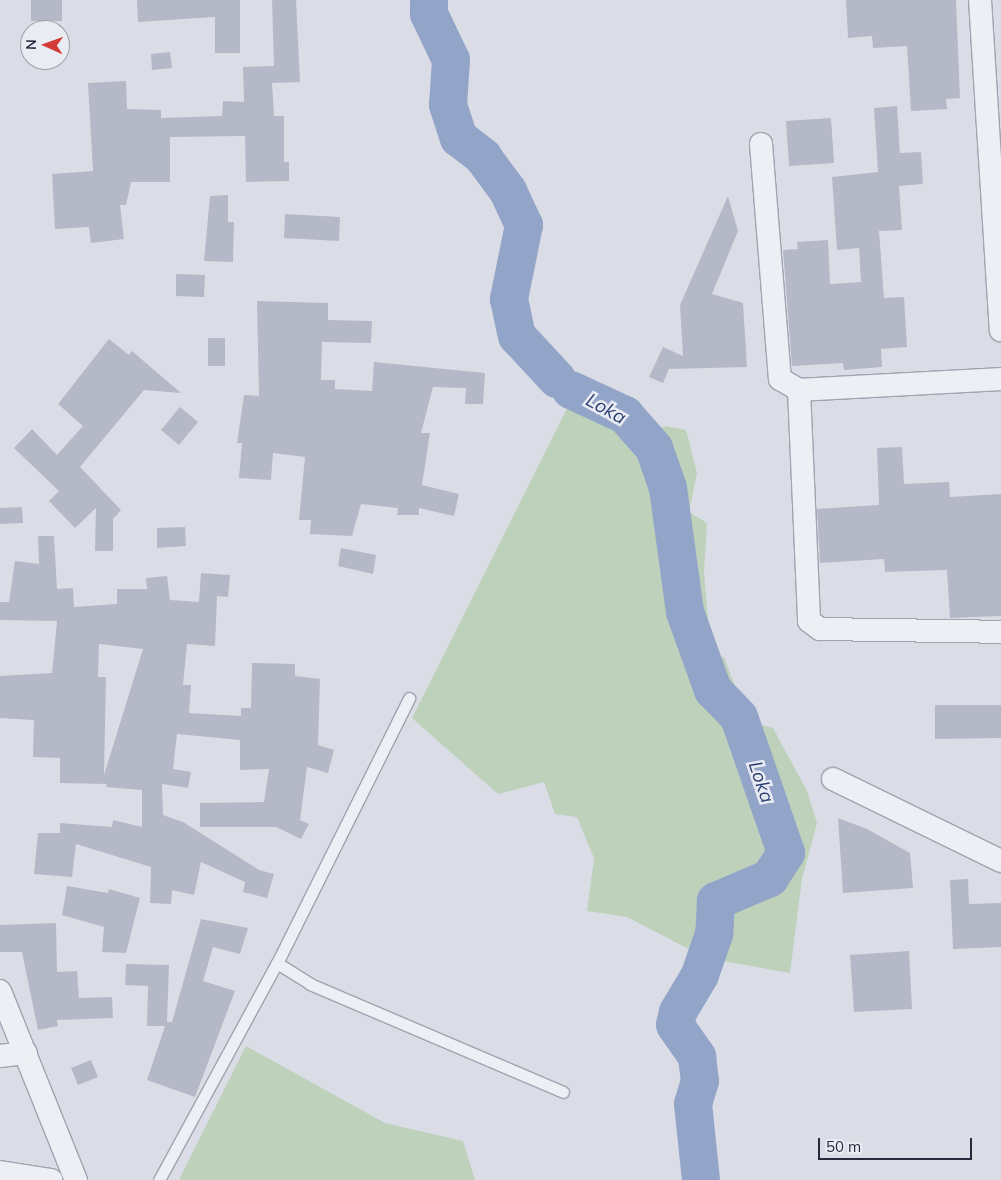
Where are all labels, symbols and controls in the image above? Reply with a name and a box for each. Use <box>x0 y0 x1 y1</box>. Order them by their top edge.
north arrow <box>20 20 70 70</box>
text: N <box>22 39 40 50</box>
water label: Loka <box>582 389 630 429</box>
water label: Loka <box>743 758 779 806</box>
scale bar <box>821 1128 975 1160</box>
text: 50 m <box>826 1137 861 1156</box>

